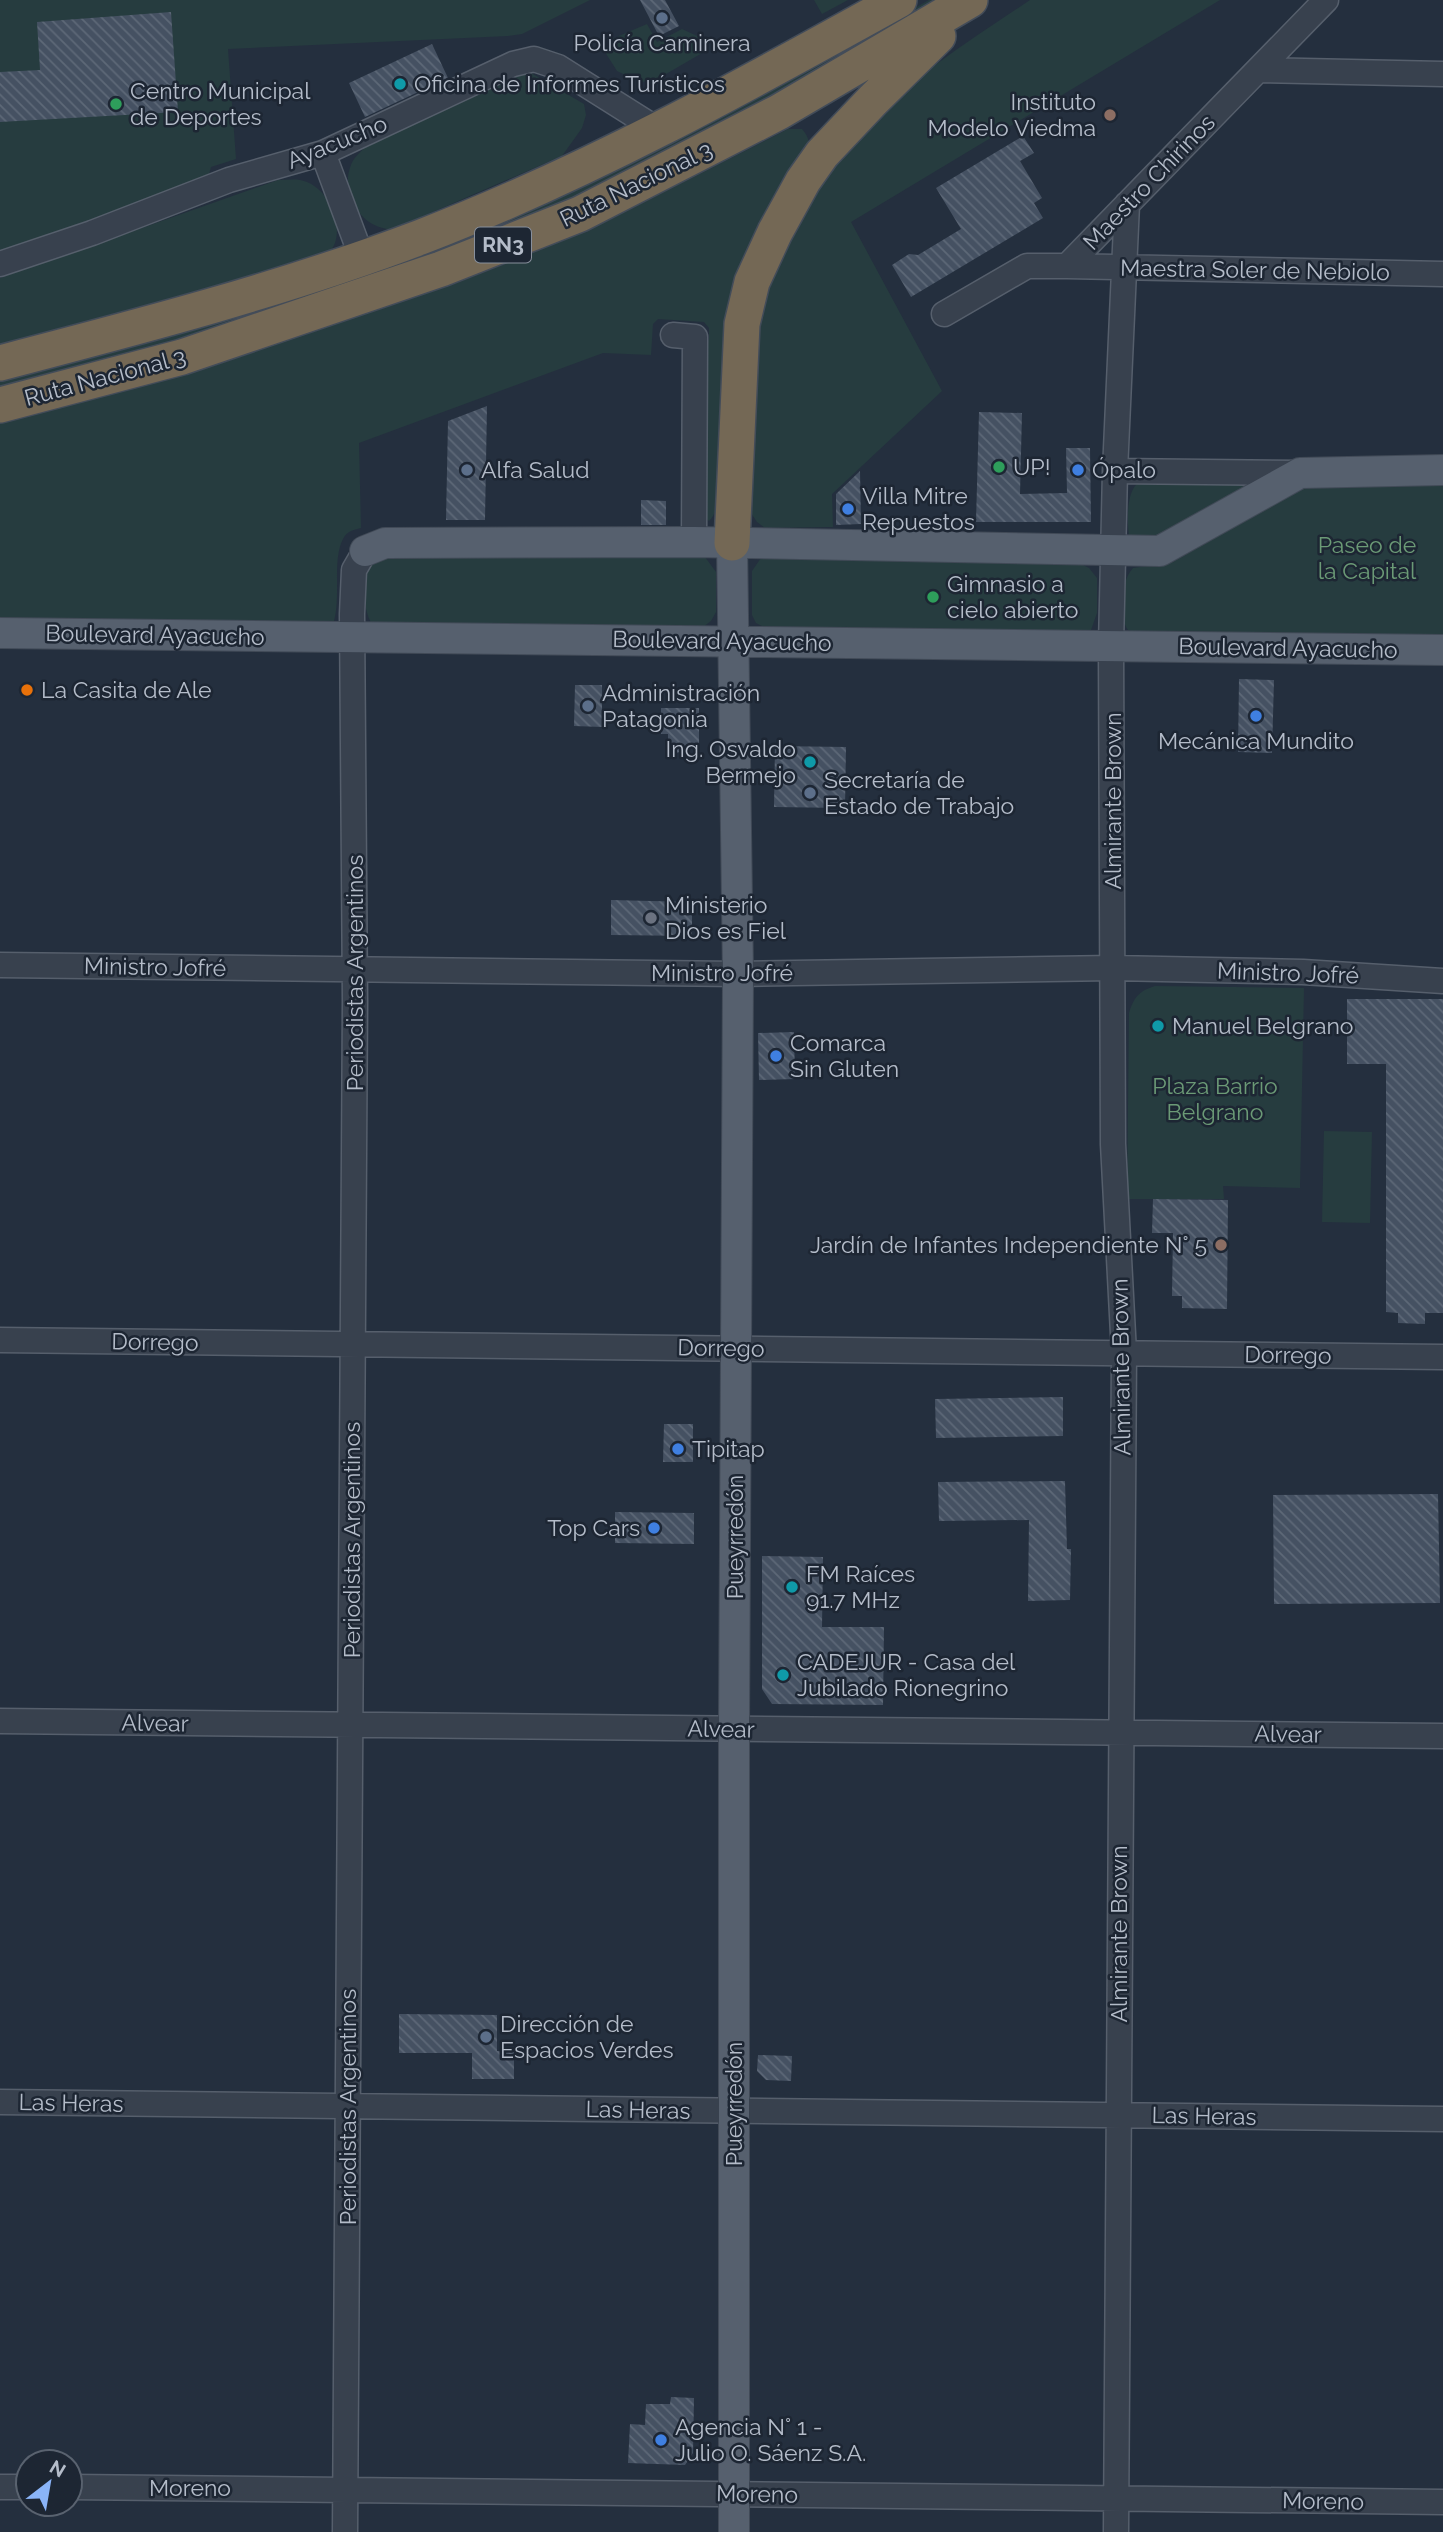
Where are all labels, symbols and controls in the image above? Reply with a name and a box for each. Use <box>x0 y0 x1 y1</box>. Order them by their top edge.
marker: Policía Caminera <box>654 10 670 26</box>
place label: Policía Caminera <box>573 29 751 56</box>
place label: Oficina de Informes Turísticos <box>414 70 725 97</box>
marker: Oficina de Informes Turísticos <box>392 76 408 92</box>
place label: Centro Municipal de Deportes <box>130 77 311 130</box>
place label: Instituto Modelo Viedma <box>927 88 1096 141</box>
marker: Centro Municipal de Deportes <box>108 96 124 112</box>
marker: Instituto Modelo Viedma <box>1102 107 1118 123</box>
street label: Maestro Chirinos <box>1077 108 1220 255</box>
street label: Ayacucho <box>283 109 391 174</box>
street label: Ruta Nacional 3 <box>555 135 716 232</box>
road number: RN3 <box>475 228 531 262</box>
street label: Maestra Soler de Nebiolo <box>1120 254 1390 285</box>
street label: Ruta Nacional 3 <box>21 342 188 411</box>
place label: UP! <box>1013 453 1050 480</box>
place label: Alfa Salud <box>481 456 589 483</box>
place label: Ópalo <box>1092 456 1156 483</box>
marker: UP! <box>991 459 1007 475</box>
marker: Alfa Salud <box>459 462 475 478</box>
marker: Ópalo <box>1070 462 1086 478</box>
place label: Villa Mitre Repuestos <box>862 482 975 535</box>
marker: Villa Mitre Repuestos <box>840 501 856 517</box>
park label: Paseo de la Capital <box>1318 531 1417 584</box>
place label: Gimnasio a cielo abierto <box>947 570 1078 623</box>
marker: Gimnasio a cielo abierto <box>925 589 941 605</box>
street label: Boulevard Ayacucho <box>45 619 265 650</box>
street label: Boulevard Ayacucho <box>612 625 832 656</box>
street label: Boulevard Ayacucho <box>1178 632 1398 663</box>
place label: La Casita de Ale <box>41 676 212 703</box>
place label: Administración Patagonia <box>602 679 760 732</box>
marker: La Casita de Ale <box>19 682 35 698</box>
marker: Administración Patagonia <box>580 698 596 714</box>
marker: Mecánica Mundito <box>1248 708 1264 724</box>
street label: Almirante Brown <box>1099 712 1126 890</box>
place label: Mecánica Mundito <box>1158 727 1354 754</box>
place label: Ing. Osvaldo Bermejo <box>666 735 796 788</box>
marker: Ing. Osvaldo Bermejo <box>802 754 818 770</box>
place label: Secretaría de Estado de Trabajo <box>824 766 1014 819</box>
marker: Secretaría de Estado de Trabajo <box>802 785 818 801</box>
street label: Periodistas Argentinos <box>341 855 368 1091</box>
place label: Ministerio Dios es Fiel <box>665 891 787 944</box>
marker: Ministerio Dios es Fiel <box>643 910 659 926</box>
street label: Ministro Jofré <box>84 952 226 981</box>
street label: Ministro Jofré <box>1216 957 1360 988</box>
street label: Ministro Jofré <box>651 959 793 986</box>
place label: Manuel Belgrano <box>1172 1012 1354 1039</box>
marker: Manuel Belgrano <box>1150 1018 1166 1034</box>
place label: Comarca Sin Gluten <box>790 1029 899 1082</box>
marker: Comarca Sin Gluten <box>768 1048 784 1064</box>
park label: Plaza Barrio Belgrano <box>1152 1072 1278 1125</box>
place label: Jardín de Infantes Independiente N° 5 <box>810 1231 1207 1258</box>
marker: Jardín de Infantes Independiente N° 5 <box>1213 1237 1229 1253</box>
street label: Almirante Brown <box>1105 1278 1136 1456</box>
street label: Dorrego <box>111 1327 199 1356</box>
street label: Dorrego <box>677 1333 765 1362</box>
street label: Dorrego <box>1244 1340 1332 1369</box>
street label: Periodistas Argentinos <box>338 1422 365 1658</box>
place label: Tipitap <box>692 1435 765 1462</box>
marker: Tipitap <box>670 1441 686 1457</box>
street label: Pueyrredón <box>721 1475 748 1599</box>
place label: Top Cars <box>547 1514 640 1541</box>
marker: Top Cars <box>646 1520 662 1536</box>
place label: FM Raíces 91.7 MHz <box>806 1560 915 1613</box>
marker: FM Raíces 91.7 MHz <box>784 1579 800 1595</box>
place label: CADEJUR - Casa del Jubilado Rionegrino <box>797 1648 1016 1701</box>
marker: CADEJUR - Casa del Jubilado Rionegrino <box>775 1667 791 1683</box>
street label: Alvear <box>121 1708 189 1737</box>
street label: Alvear <box>687 1714 755 1743</box>
street label: Alvear <box>1254 1719 1322 1748</box>
street label: Almirante Brown <box>1105 1845 1132 2023</box>
street label: Periodistas Argentinos <box>334 1989 361 2225</box>
place label: Dirección de Espacios Verdes <box>500 2010 674 2063</box>
marker: Dirección de Espacios Verdes <box>478 2029 494 2045</box>
street label: Pueyrredón <box>720 2042 747 2166</box>
street label: Las Heras <box>18 2088 124 2117</box>
street label: Las Heras <box>585 2095 691 2124</box>
street label: Las Heras <box>1151 2101 1257 2130</box>
place label: Agencia N° 1 - Julio O. Sáenz S.A. <box>675 2413 866 2466</box>
marker: Agencia N° 1 - Julio O. Sáenz S.A. <box>653 2432 669 2448</box>
north arrow <box>14 2448 84 2518</box>
text: N <box>46 2455 70 2482</box>
street label: Moreno <box>149 2474 231 2501</box>
street label: Moreno <box>716 2479 798 2508</box>
street label: Moreno <box>1282 2486 1364 2515</box>

